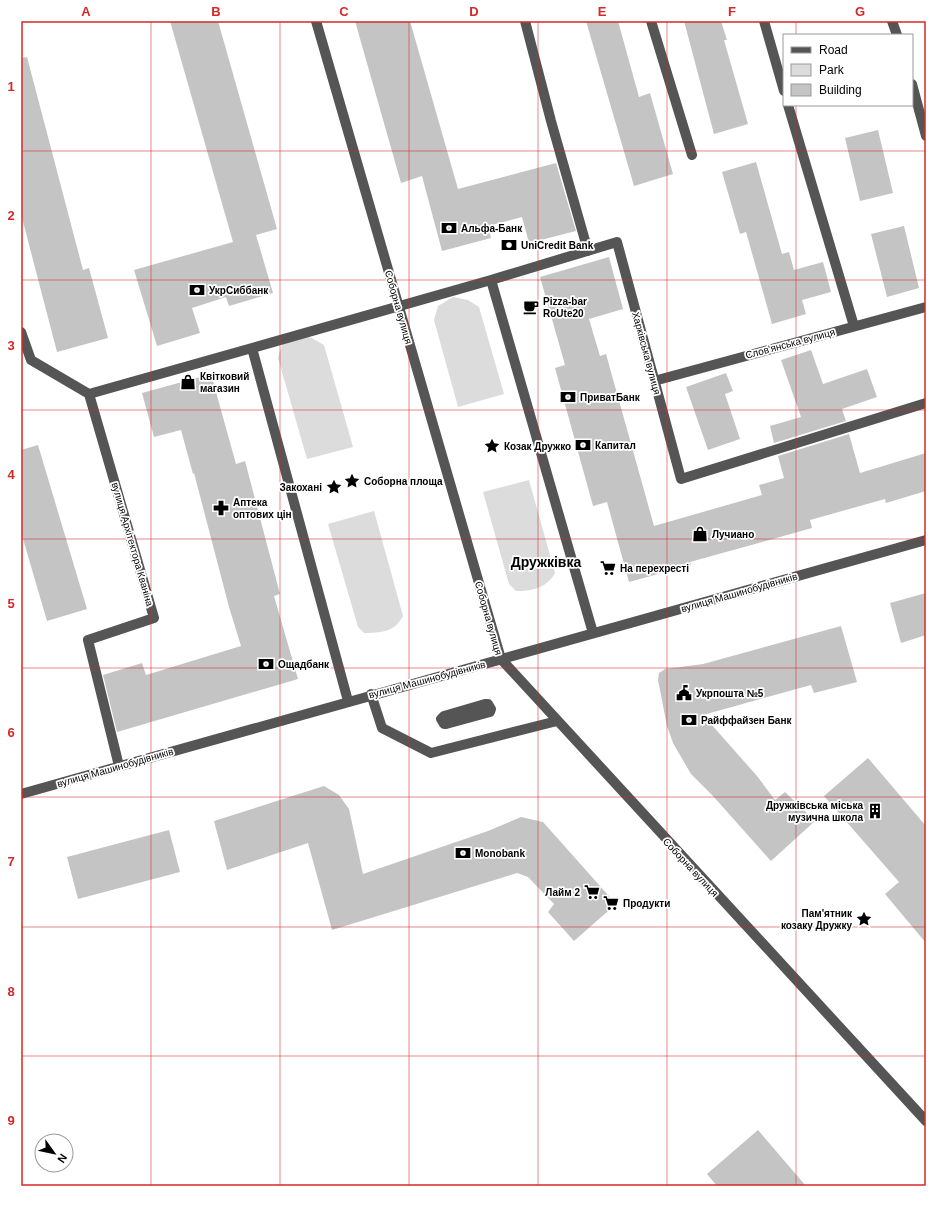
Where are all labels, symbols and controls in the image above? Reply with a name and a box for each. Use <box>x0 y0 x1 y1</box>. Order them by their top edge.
text: A <box>81 4 91 19</box>
text: B <box>211 4 221 19</box>
text: C <box>339 4 349 19</box>
text: D <box>469 4 479 19</box>
text: E <box>598 4 607 19</box>
text: F <box>728 4 736 19</box>
text: G <box>855 4 865 19</box>
legend <box>783 34 913 106</box>
text: Road <box>819 43 848 57</box>
text: Park <box>819 63 845 77</box>
text: 1 <box>7 79 15 94</box>
text: Building <box>819 83 862 97</box>
text: 2 <box>7 208 15 223</box>
bank icon: Альфа-Банк <box>440 219 458 237</box>
place label: Альфа-Банк <box>461 223 523 234</box>
bank icon: UniCredit Bank <box>500 236 518 254</box>
place label: UniCredit Bank <box>521 240 594 251</box>
street label: Соборна вулиця <box>383 269 414 345</box>
bank icon: УкрСиббанк <box>188 281 206 299</box>
place label: УкрСиббанк <box>209 285 269 296</box>
place label: Pizza-bar RoUte20 <box>543 296 587 319</box>
cafe icon: Pizza-bar RoUte20 <box>522 298 540 316</box>
street label: Харківська вулиця <box>630 311 663 396</box>
street label: Слов'янська вулиця <box>744 326 836 361</box>
text: 3 <box>7 338 15 353</box>
place label: Квітковий магазин <box>200 371 249 394</box>
shop icon: Квітковий магазин <box>179 373 197 391</box>
bank icon: ПриватБанк <box>559 388 577 406</box>
place label: ПриватБанк <box>580 392 641 403</box>
bank icon: Капитал <box>574 436 592 454</box>
place icon: Козак Дружко <box>483 437 501 455</box>
place label: Капитал <box>595 440 636 451</box>
place label: Козак Дружко <box>504 441 571 452</box>
text: 4 <box>7 467 15 482</box>
place icon: Соборна площа <box>343 472 361 490</box>
place label: Соборна площа <box>364 476 443 487</box>
place icon: Закохані <box>325 478 343 496</box>
street label: вулиця Архітектора Кваніна <box>110 481 156 608</box>
place label: Закохані <box>280 482 322 493</box>
place label: Аптека оптових цін <box>233 497 292 520</box>
pharmacy icon: Аптека оптових цін <box>212 499 230 517</box>
shop icon: Лучиано <box>691 525 709 543</box>
place label: Лучиано <box>712 529 754 540</box>
district label: Дружківка <box>511 554 581 570</box>
supermarket icon: На перехресті <box>599 559 617 577</box>
place label: На перехресті <box>620 563 689 574</box>
street label: вулиця Машинобудівників <box>680 571 799 614</box>
street label: Соборна вулиця <box>473 580 504 656</box>
text: 5 <box>7 596 15 611</box>
bank icon: Ощадбанк <box>257 655 275 673</box>
place label: Ощадбанк <box>278 659 330 670</box>
street label: вулиця Машинобудівників <box>368 659 487 700</box>
public building icon: Укрпошта №5 <box>675 684 693 702</box>
place label: Укрпошта №5 <box>696 688 764 699</box>
bank icon: Райффайзен Банк <box>680 711 698 729</box>
place label: Райффайзен Банк <box>701 715 792 726</box>
text: 6 <box>7 725 15 740</box>
street label: вулиця Машинобудівників <box>56 746 175 789</box>
place label: Дружківська міська музична школа <box>766 800 863 823</box>
building icon: Дружківська міська музична школа <box>866 802 884 820</box>
street label: Соборна вулиця <box>661 836 721 899</box>
bank icon: Monobank <box>454 844 472 862</box>
place label: Monobank <box>475 848 525 859</box>
text: 7 <box>7 854 15 869</box>
supermarket icon: Лайм 2 <box>583 883 601 901</box>
place label: Лайм 2 <box>545 887 580 898</box>
supermarket icon: Продукти <box>602 894 620 912</box>
place label: Продукти <box>623 898 670 909</box>
place label: Пам'ятник козаку Дружку <box>781 908 853 931</box>
place icon: Пам'ятник козаку Дружку <box>855 910 873 928</box>
text: 8 <box>7 984 15 999</box>
text: 9 <box>7 1113 15 1128</box>
north arrow <box>34 1133 74 1173</box>
text: N <box>55 1152 70 1165</box>

